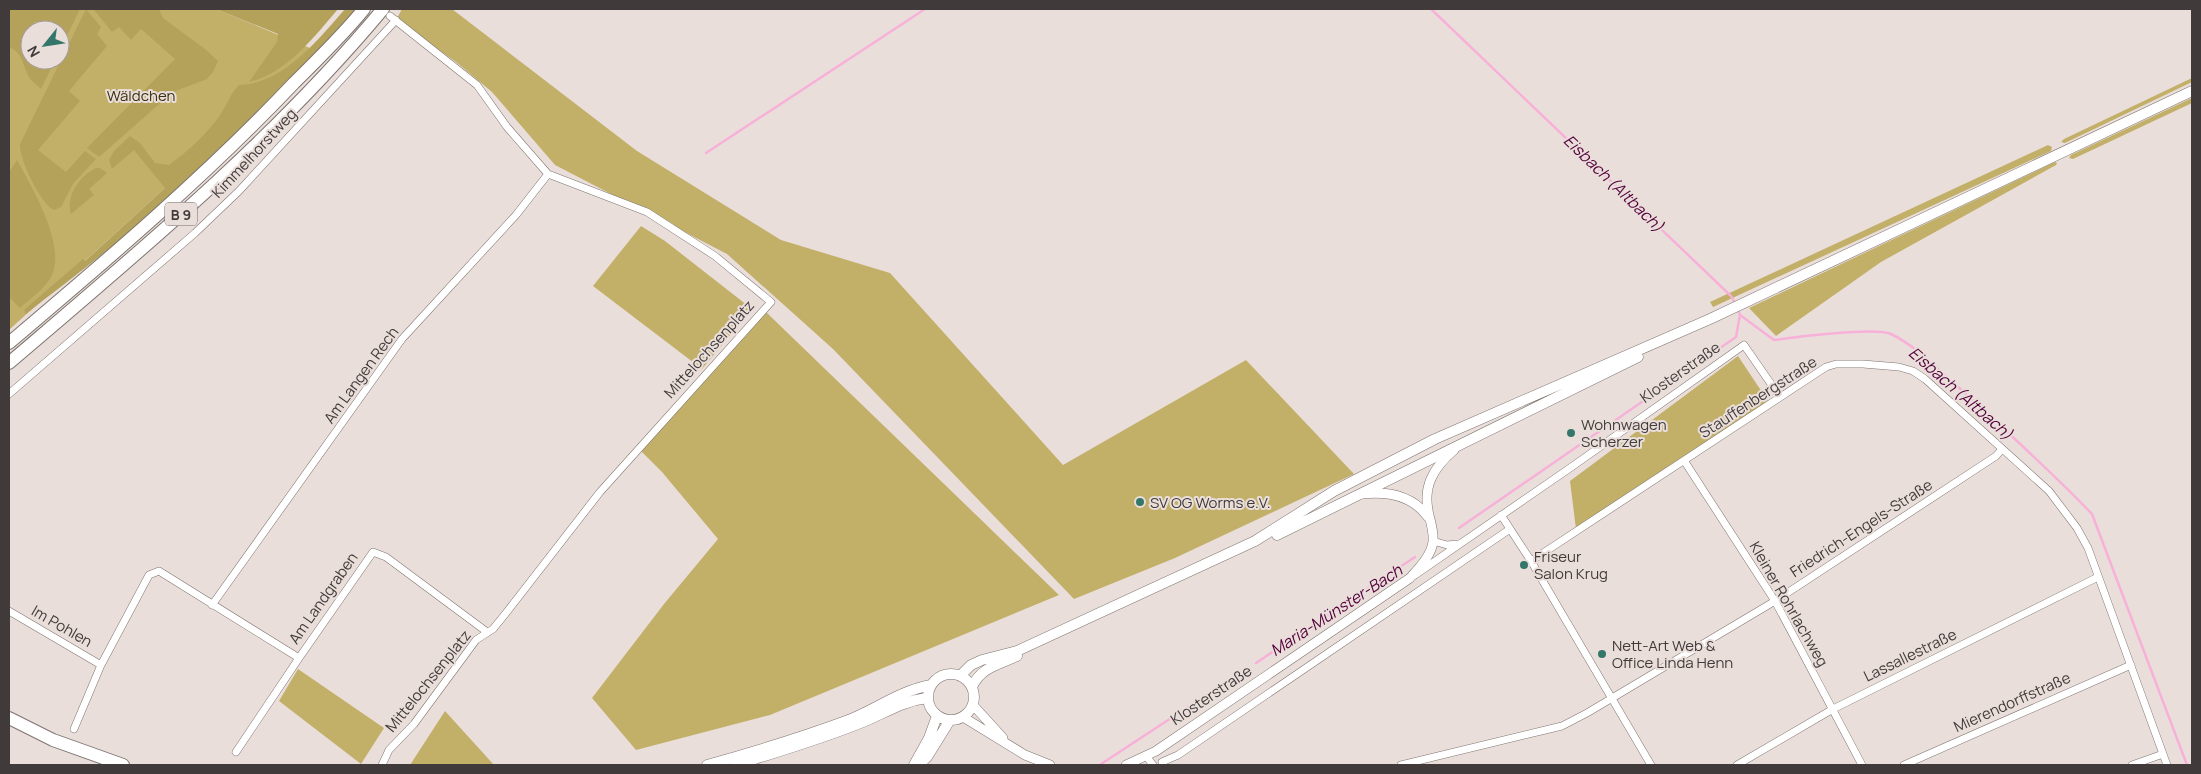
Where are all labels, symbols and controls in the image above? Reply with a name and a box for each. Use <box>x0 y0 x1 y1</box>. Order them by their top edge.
north arrow <box>20 20 70 70</box>
text: N <box>23 43 44 61</box>
park label: Wäldchen <box>107 85 175 106</box>
street label: Kimmelhorstweg <box>207 104 301 202</box>
water label: Eisbach (Altbach) <box>1559 129 1669 237</box>
road number: B 9 <box>165 202 197 225</box>
street label: Mittelochsenplatz <box>659 295 759 403</box>
street label: Am Langen Rech <box>319 322 403 428</box>
street label: Klosterstraße <box>1636 336 1725 407</box>
water label: Eisbach (Altbach) <box>1904 342 2018 445</box>
street label: Stauffenbergstraße <box>1695 351 1821 443</box>
place label: Wohnwagen Scherzer <box>1581 414 1667 452</box>
marker: Wohnwagen Scherzer <box>1565 427 1577 439</box>
street label: Friedrich-Engels-Straße <box>1786 474 1936 582</box>
place label: SV OG Worms e.V. <box>1150 492 1271 513</box>
marker: SV OG Worms e.V. <box>1134 496 1146 508</box>
street label: Kleiner Rohrlachweg <box>1745 538 1833 670</box>
place label: Friseur Salon Krug <box>1534 546 1608 584</box>
street label: Am Landgraben <box>284 548 363 648</box>
water label: Maria-Münster-Bach <box>1266 559 1407 661</box>
marker: Friseur Salon Krug <box>1518 559 1530 571</box>
street label: Im Pohlen <box>28 600 96 652</box>
street label: Lassallestraße <box>1860 623 1960 687</box>
street label: Mittelochsenplatz <box>380 626 476 736</box>
place label: Nett-Art Web & Office Linda Henn <box>1612 635 1733 673</box>
marker: Nett-Art Web & Office Linda Henn <box>1596 648 1608 660</box>
street label: Klosterstraße <box>1166 660 1256 730</box>
street label: Mierendorffstraße <box>1950 667 2074 737</box>

